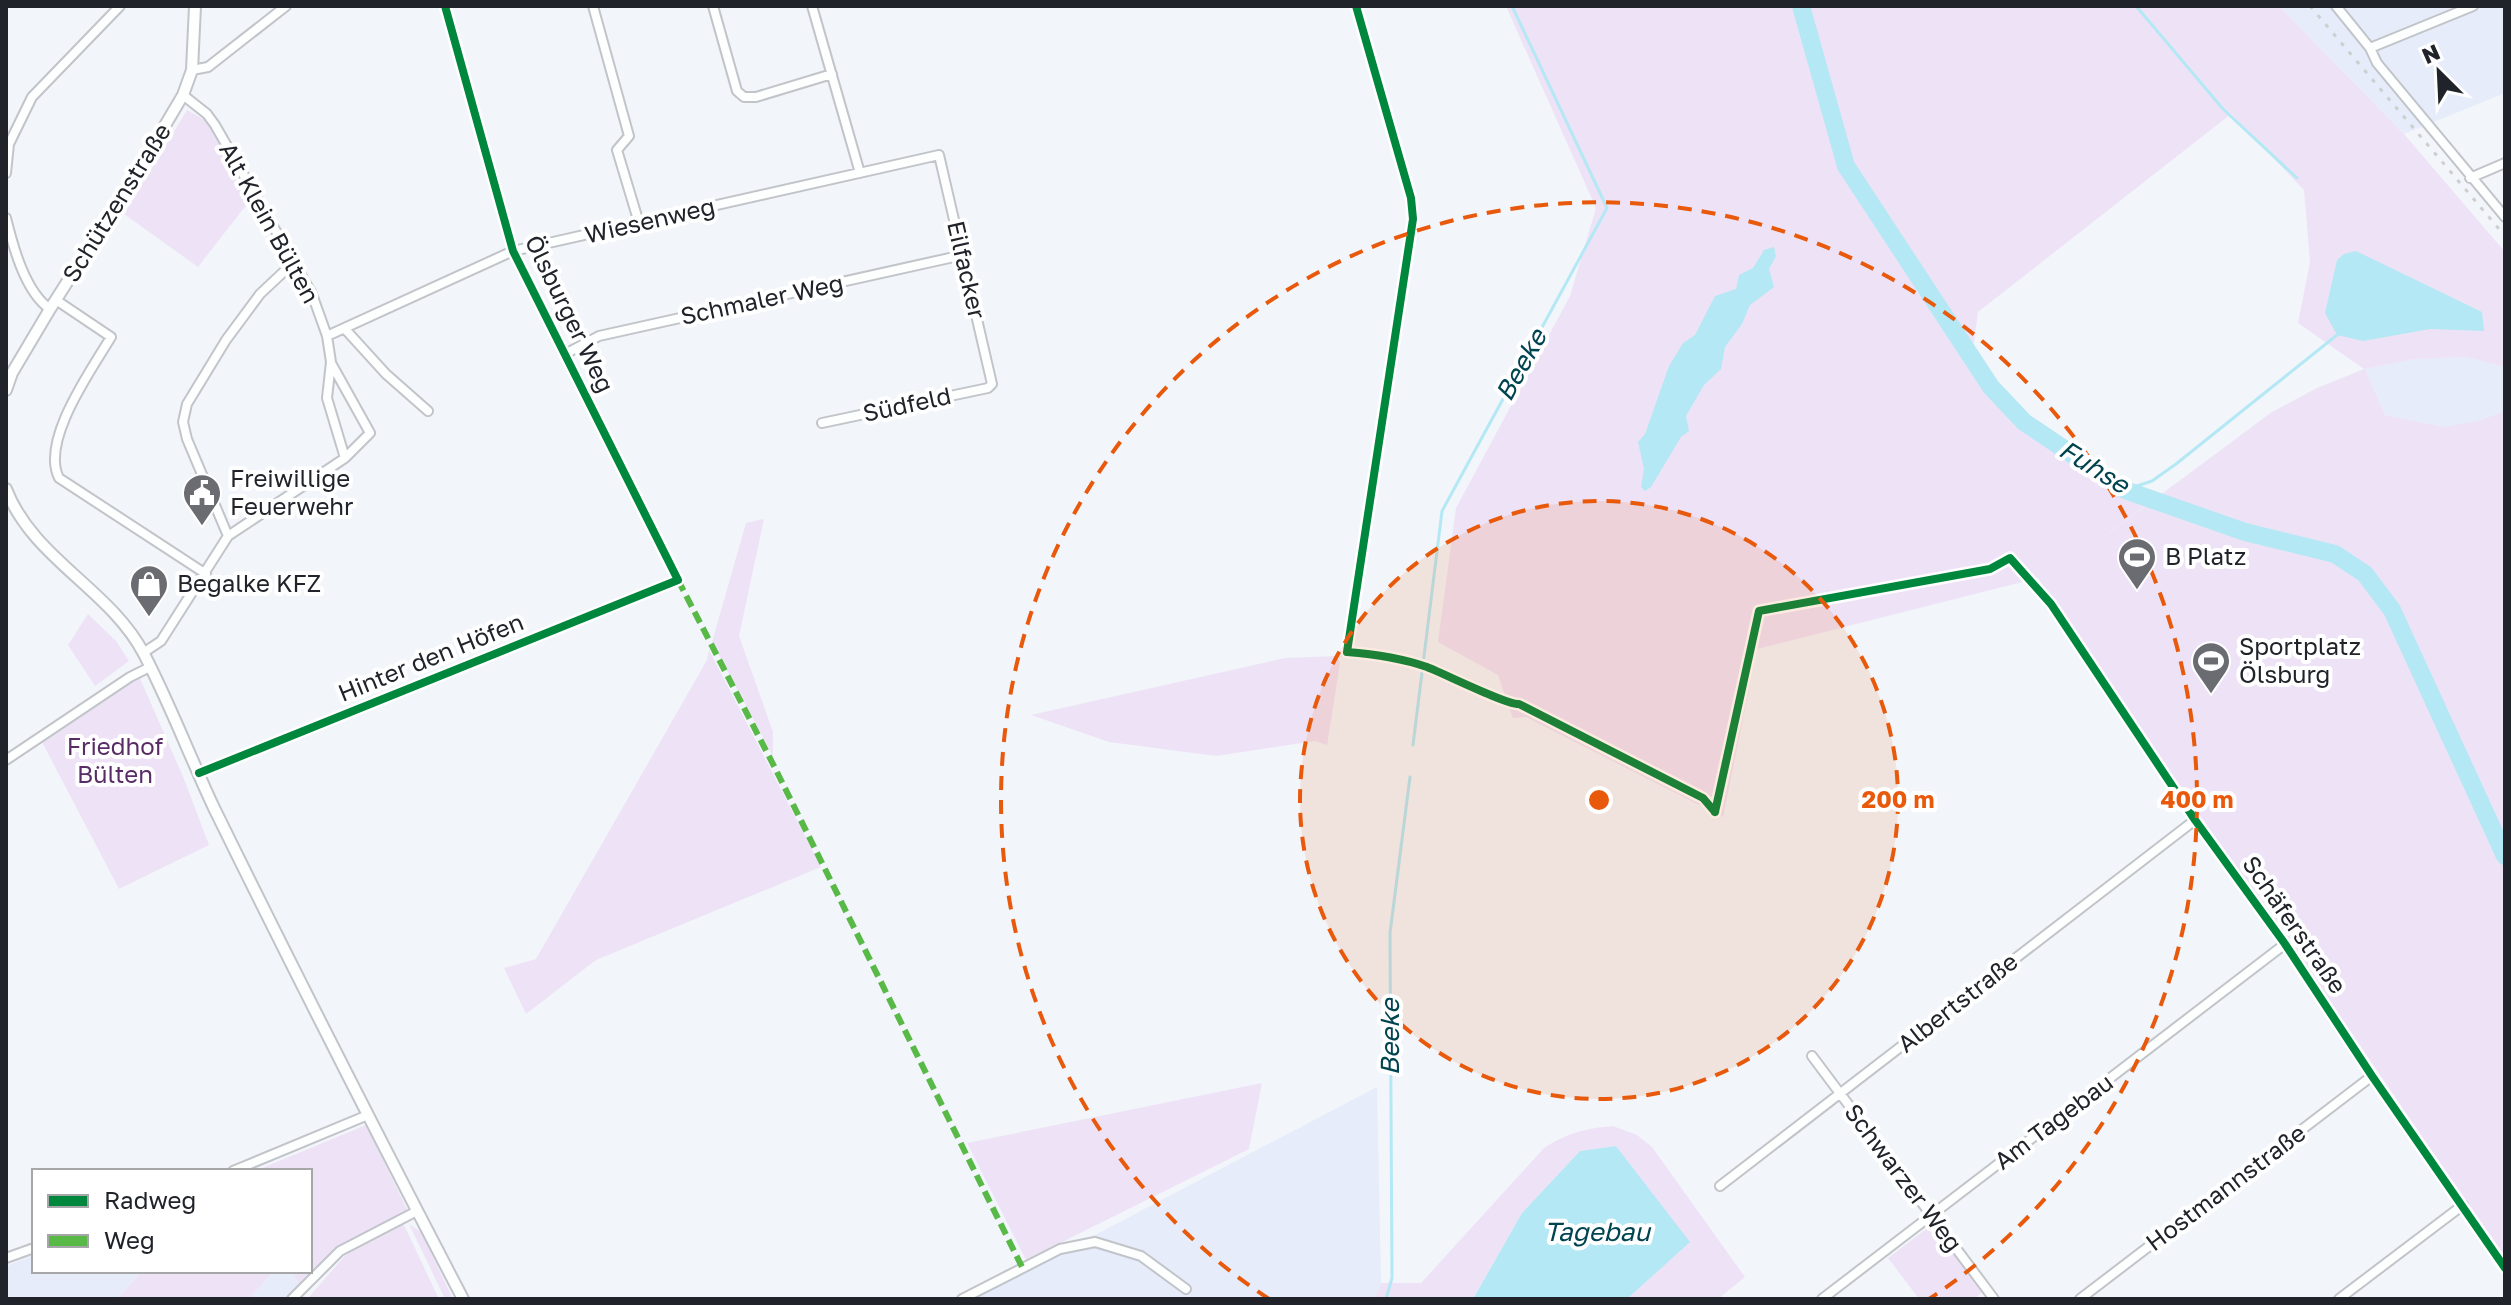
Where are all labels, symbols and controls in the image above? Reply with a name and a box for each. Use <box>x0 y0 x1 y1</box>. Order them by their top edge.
north arrow <box>2399 32 2479 112</box>
text: N <box>2418 38 2444 69</box>
street label: Schützenstraße <box>55 118 176 287</box>
street label: Alt Klein Bülten <box>214 137 326 308</box>
street label: Wiesenweg <box>582 191 717 249</box>
street label: Eilfacker <box>942 218 993 321</box>
street label: Ölsburger Weg <box>520 230 621 397</box>
street label: Schmaler Weg <box>678 267 846 330</box>
water label: Beeke <box>1488 322 1554 406</box>
street label: Südfeld <box>860 380 953 427</box>
water label: Fuhse <box>2054 433 2136 501</box>
place label: Freiwillige Feuerwehr <box>230 463 353 520</box>
public building icon: Freiwillige Feuerwehr <box>181 472 223 527</box>
sports icon: B Platz <box>2116 536 2158 591</box>
place label: B Platz <box>2165 541 2246 570</box>
shop icon: Begalke KFZ <box>128 563 170 618</box>
place label: Begalke KFZ <box>177 568 321 597</box>
street label: Hinter den Höfen <box>334 606 527 707</box>
place label: Sportplatz Ölsburg <box>2239 631 2361 688</box>
sports icon: Sportplatz Ölsburg <box>2190 640 2232 695</box>
park label: Friedhof Bülten <box>67 731 163 788</box>
text: 200 m <box>1862 784 1934 813</box>
text: 400 m <box>2160 784 2234 813</box>
centre of rings <box>1585 786 1613 814</box>
street label: Schäferstraße <box>2237 850 2353 999</box>
street label: Albertstraße <box>1891 946 2023 1058</box>
water label: Beeke <box>1374 997 1405 1075</box>
street label: Am Tagebau <box>1988 1067 2118 1175</box>
street label: Schwarzer Weg <box>1839 1098 1969 1257</box>
street label: Hostmannstraße <box>2140 1117 2311 1256</box>
legend <box>32 1169 312 1273</box>
text: Radweg <box>104 1185 196 1214</box>
water label: Tagebau <box>1544 1216 1652 1247</box>
text: Weg <box>104 1225 155 1254</box>

